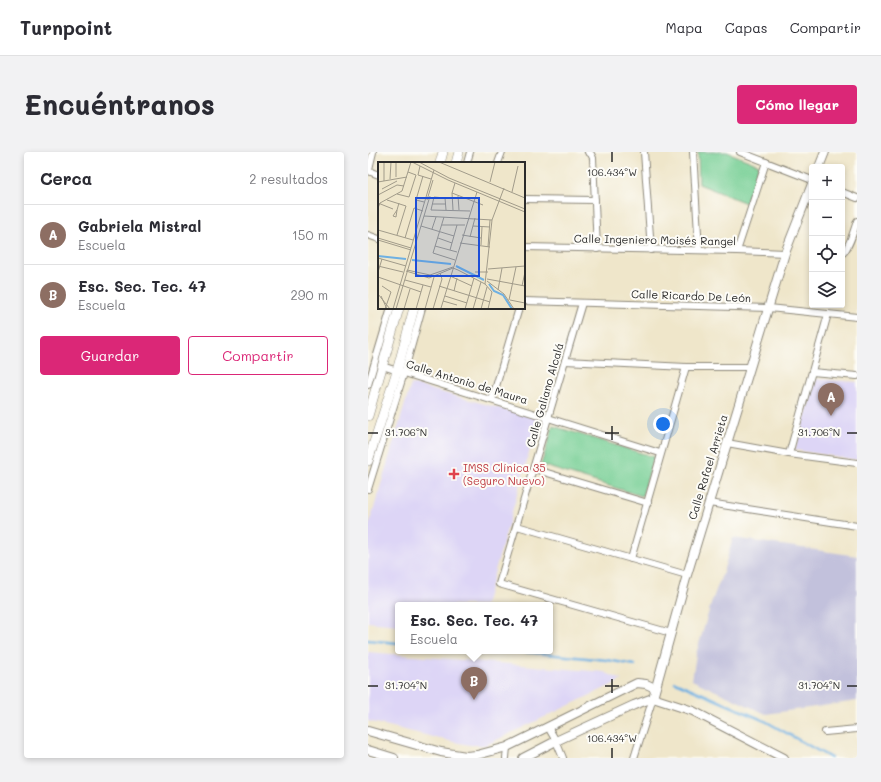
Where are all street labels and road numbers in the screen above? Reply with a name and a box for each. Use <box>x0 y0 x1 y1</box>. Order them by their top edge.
street label: Calle Ingeniero Moisés Rangel <box>574 231 736 248</box>
street label: Calle Ricardo De León <box>631 286 751 305</box>
street label: Calle Galiano Alcalá <box>522 341 567 449</box>
street label: Calle Antonio de Maura <box>404 356 530 407</box>
street label: Calle Rafael Arrieta <box>684 412 731 521</box>

